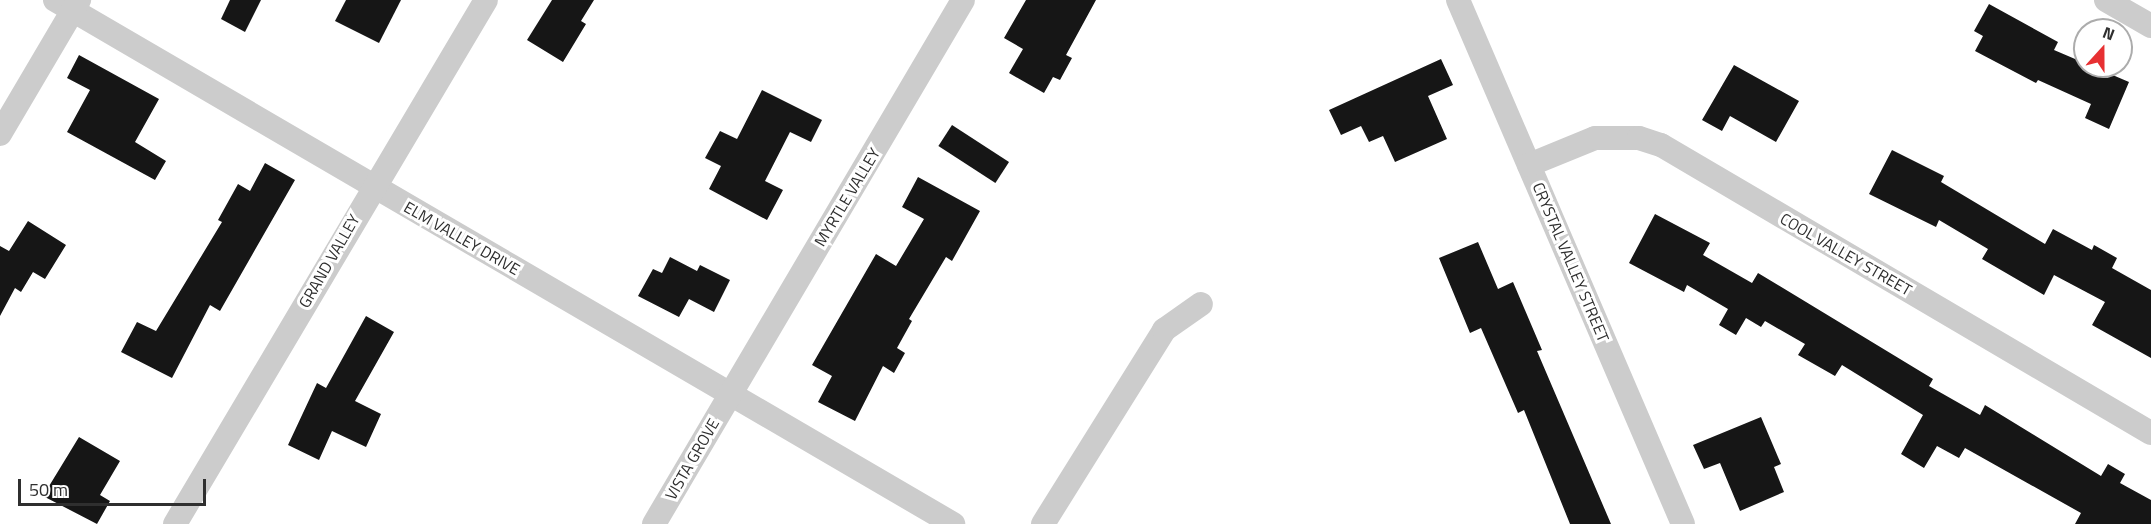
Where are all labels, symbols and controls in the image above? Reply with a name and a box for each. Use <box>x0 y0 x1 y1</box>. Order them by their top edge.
north arrow <box>2073 18 2133 78</box>
text: N <box>2099 20 2118 46</box>
street label: MYRTLE VALLEY <box>810 144 884 250</box>
street label: CRYSTAL VALLEY STREET <box>1529 179 1613 345</box>
street label: ELM VALLEY DRIVE <box>401 197 523 279</box>
street label: COOL VALLEY STREET <box>1777 209 1915 299</box>
street label: GRAND VALLEY <box>294 211 364 311</box>
street label: VISTA GROVE <box>661 415 723 503</box>
scale bar <box>21 467 208 505</box>
text: 50 m <box>29 476 68 503</box>

